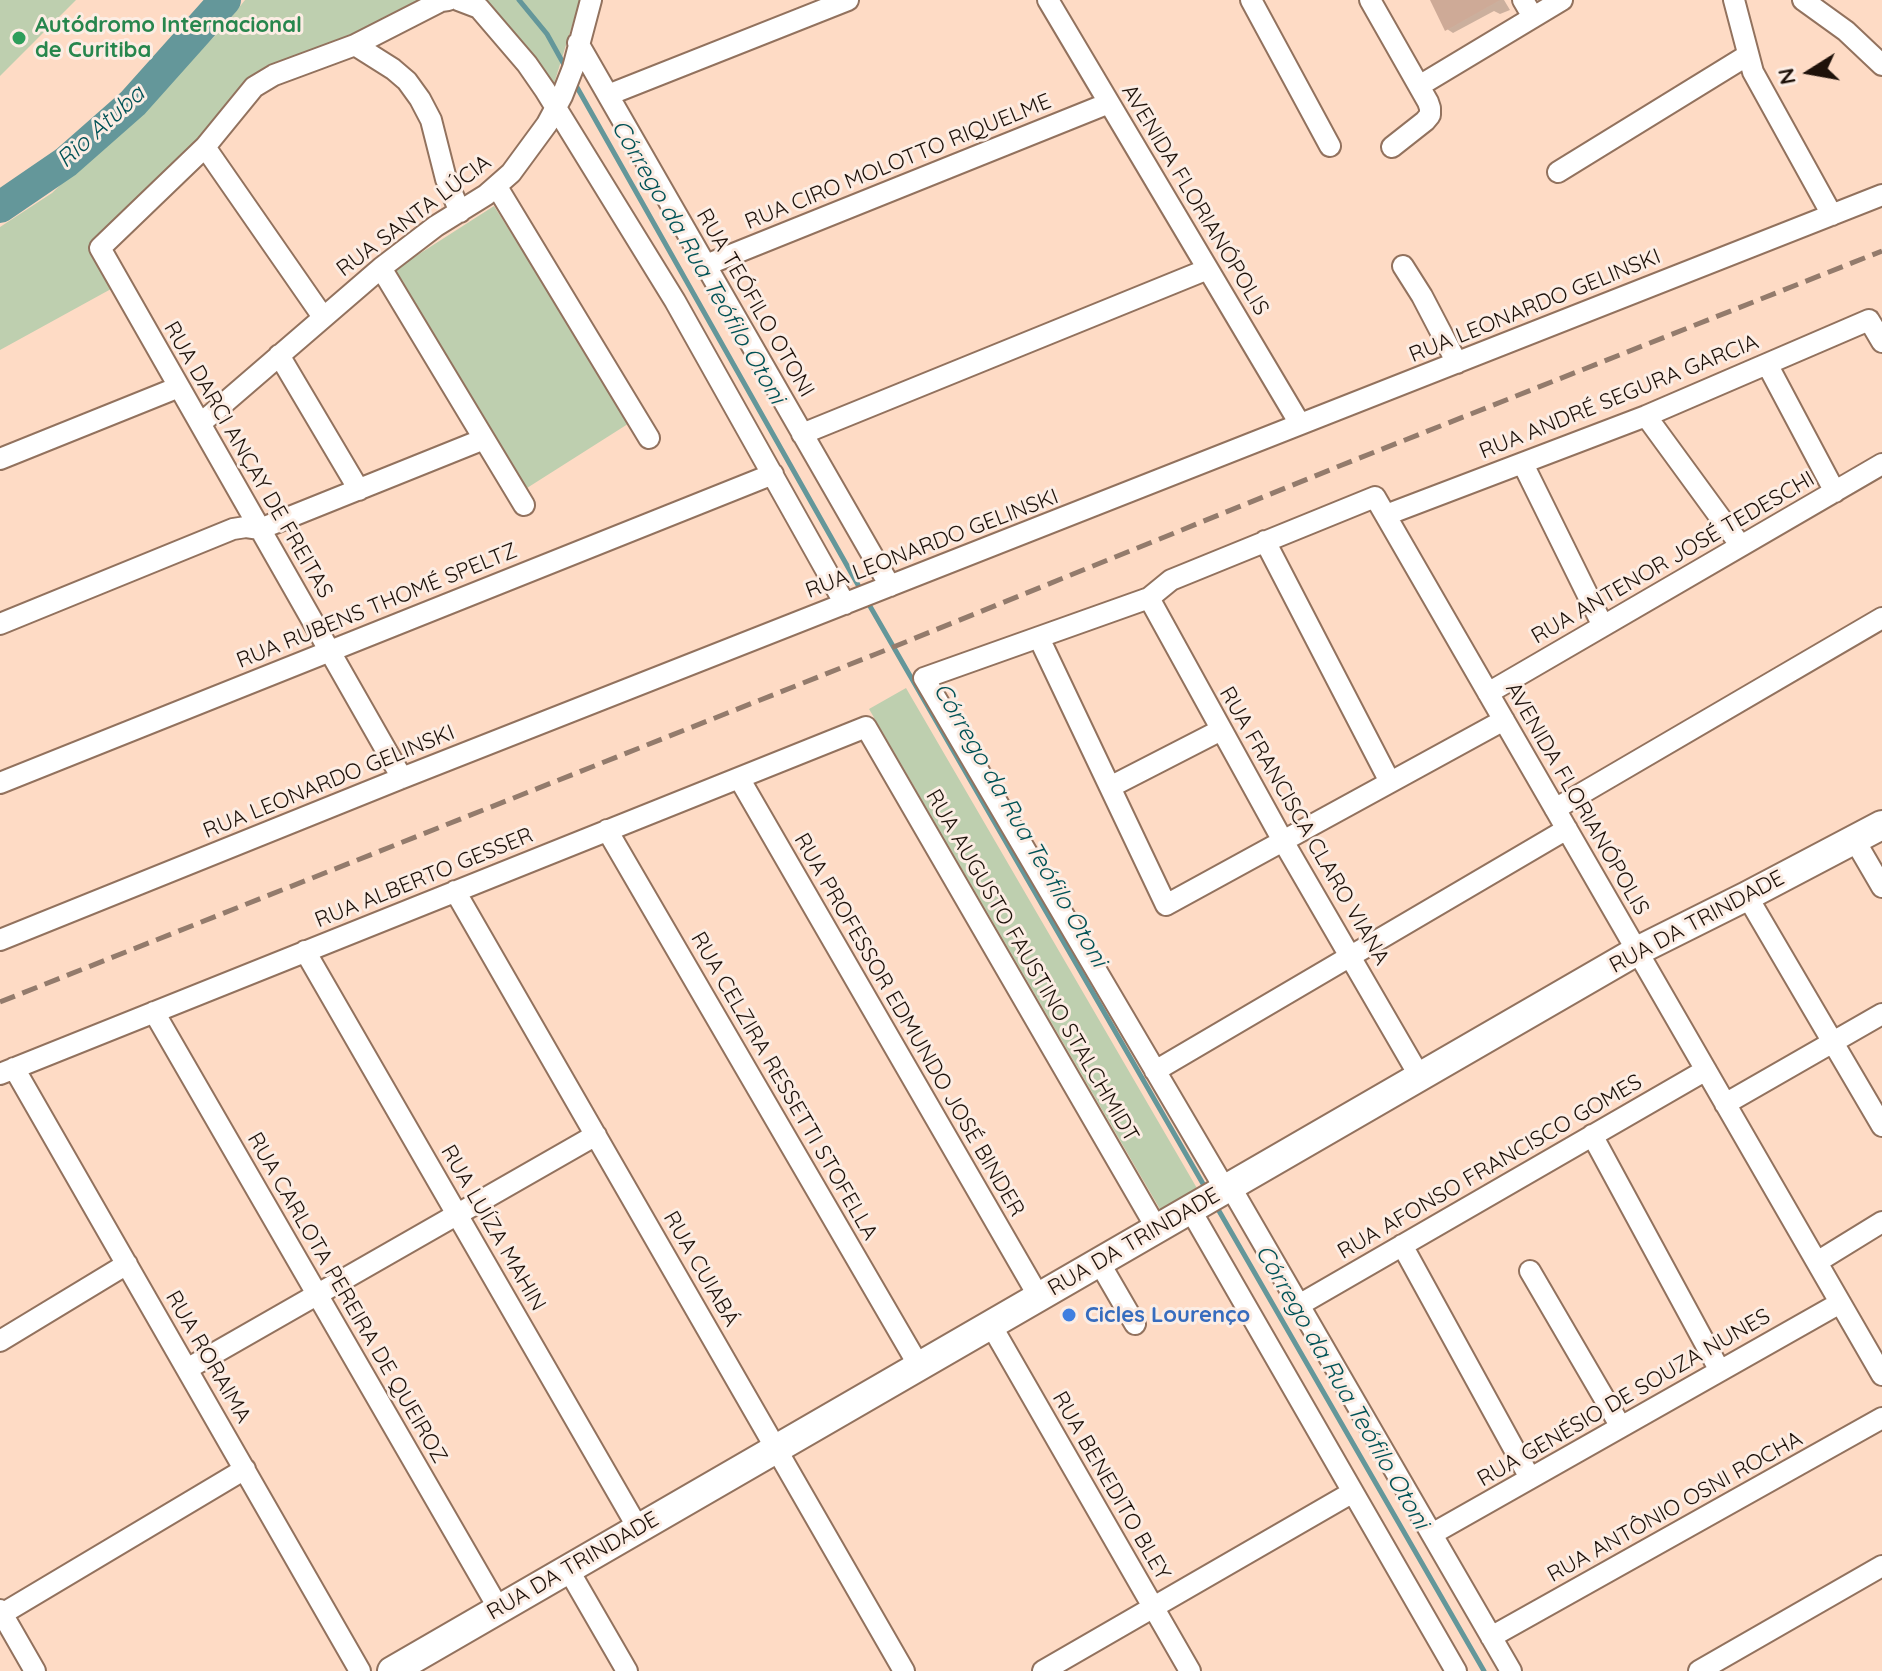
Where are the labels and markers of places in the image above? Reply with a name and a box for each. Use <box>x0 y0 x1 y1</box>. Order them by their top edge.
place label: Autódromo Internacional de Curitiba <box>35 12 302 64</box>
marker: Autódromo Internacional de Curitiba <box>10 29 28 47</box>
place label: Cicles Lourenço <box>1085 1302 1250 1328</box>
marker: Cicles Lourenço <box>1060 1306 1078 1324</box>

